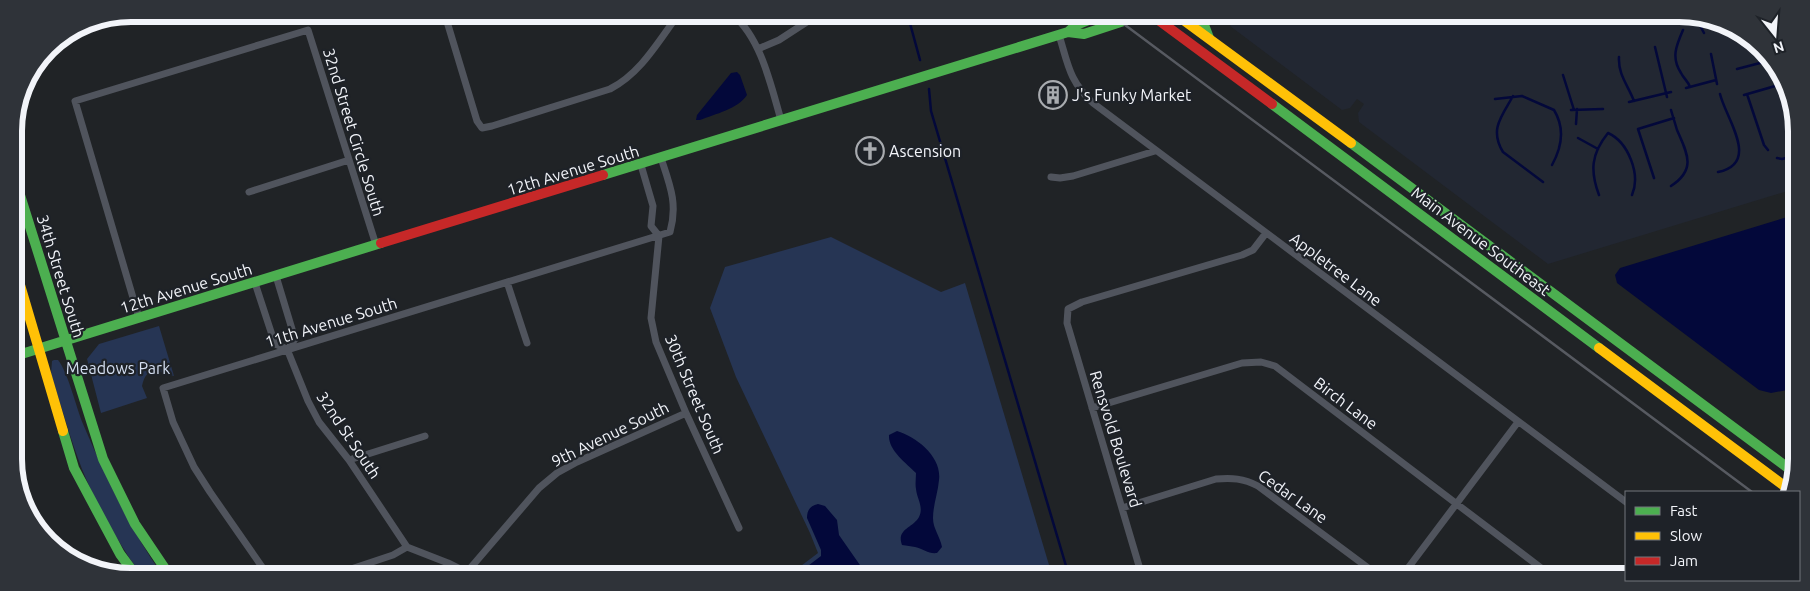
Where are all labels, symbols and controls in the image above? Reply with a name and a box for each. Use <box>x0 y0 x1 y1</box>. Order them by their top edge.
north arrow <box>1750 10 1800 60</box>
text: N <box>1771 38 1786 57</box>
street label: 32nd Street Circle South <box>320 46 388 218</box>
building icon: J's Funky Market <box>1038 80 1068 110</box>
place label: J's Funky Market <box>1072 86 1192 104</box>
church icon: Ascension <box>855 136 885 166</box>
street label: 12th Avenue South <box>505 141 641 199</box>
place label: Ascension <box>889 142 961 160</box>
street label: Main Avenue Southeast <box>1408 183 1554 299</box>
street label: 34th Street South <box>34 212 88 340</box>
street label: Appletree Lane <box>1287 229 1385 309</box>
street label: 12th Avenue South <box>118 259 254 317</box>
street label: 11th Avenue South <box>263 293 399 351</box>
street label: 30th Street South <box>662 332 728 456</box>
park label: Meadows Park <box>66 359 170 377</box>
street label: Rensvold Boulevard <box>1087 368 1145 510</box>
street label: Birch Lane <box>1311 373 1381 433</box>
street label: 32nd St South <box>313 388 385 482</box>
street label: 9th Avenue South <box>549 398 671 470</box>
street label: Cedar Lane <box>1255 466 1331 526</box>
legend <box>1625 491 1800 581</box>
text: Fast <box>1670 502 1698 519</box>
text: Slow <box>1670 527 1703 544</box>
text: Jam <box>1670 552 1698 569</box>

